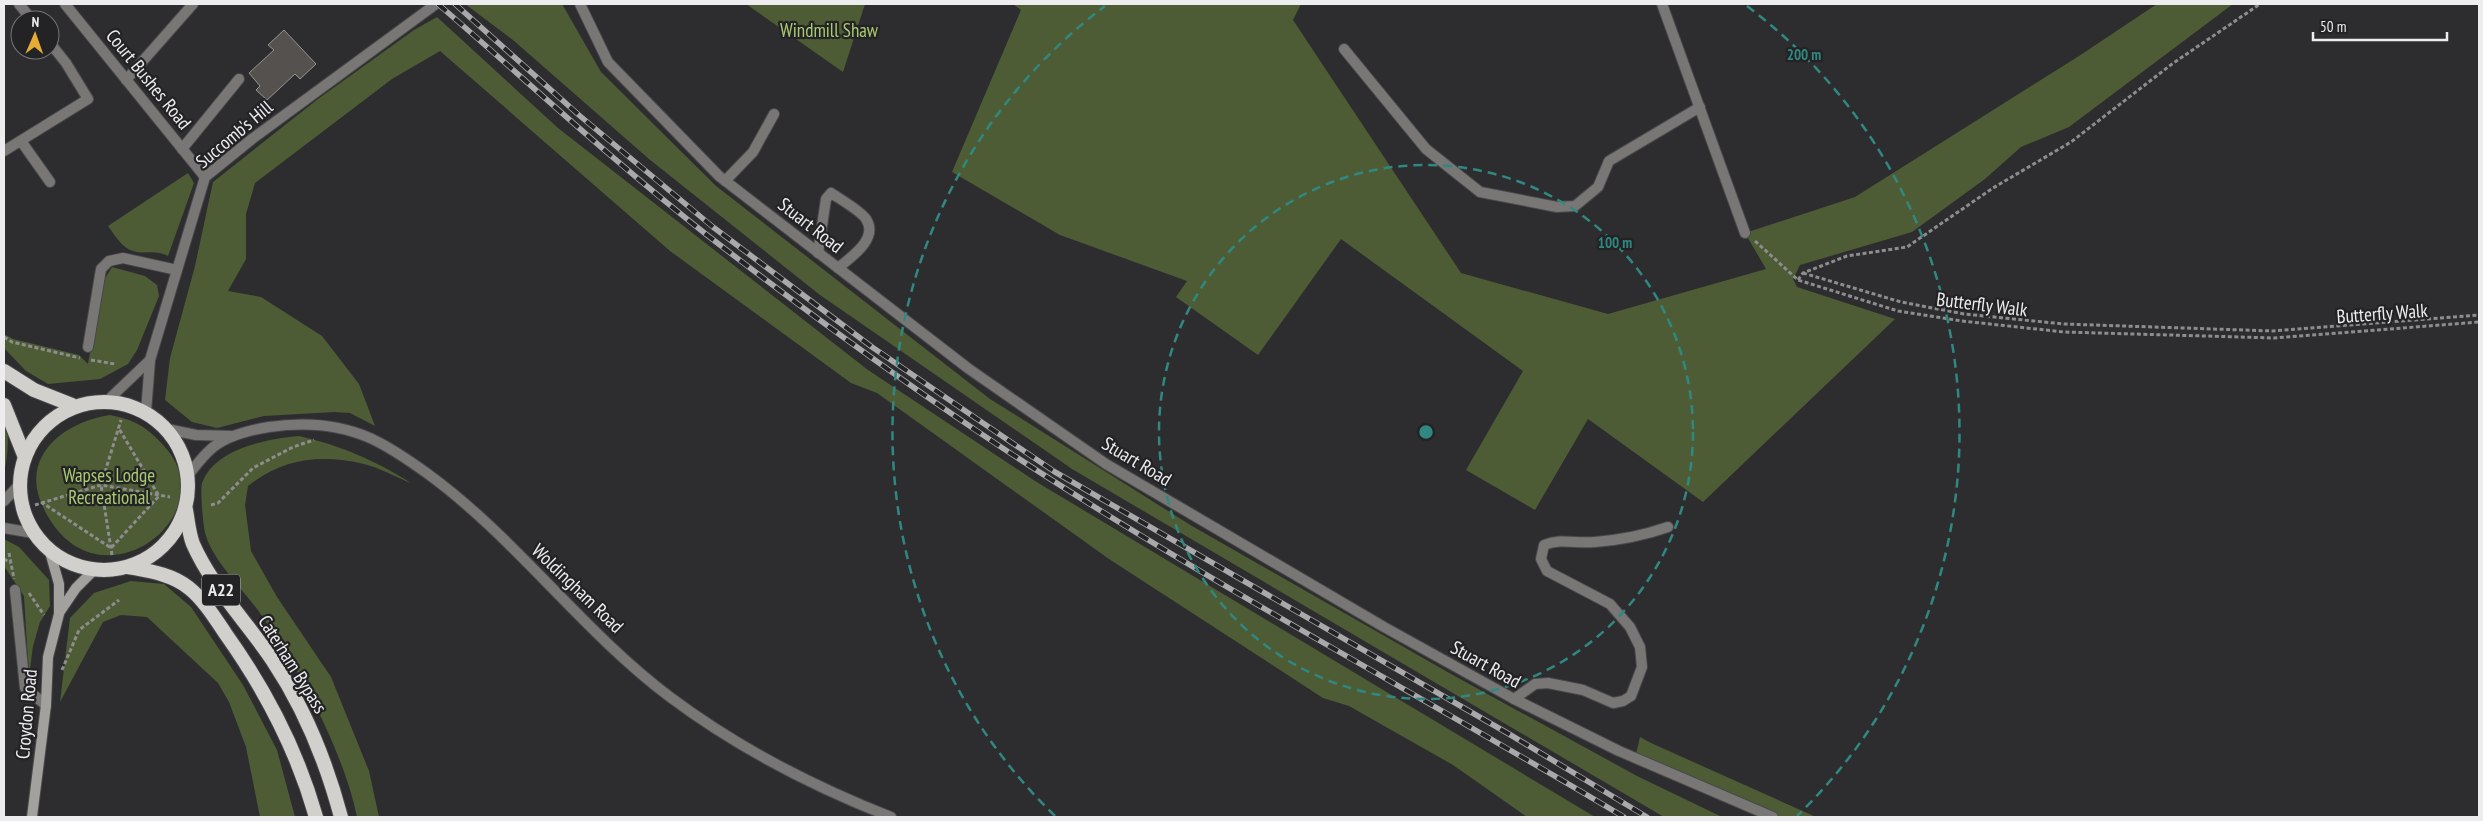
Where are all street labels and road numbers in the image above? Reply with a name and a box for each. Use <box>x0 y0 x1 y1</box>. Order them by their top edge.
street label: Court Bushes Road <box>101 24 197 134</box>
street label: Succomb's Hill <box>191 94 278 173</box>
street label: Stuart Road <box>773 192 849 258</box>
street label: Butterfly Walk <box>1935 287 2029 322</box>
street label: Butterfly Walk <box>2336 298 2429 328</box>
street label: Stuart Road <box>1098 431 1176 491</box>
street label: Woldingham Road <box>527 538 629 638</box>
road number: A22 <box>202 574 240 606</box>
street label: Caterham Bypass <box>253 610 333 718</box>
street label: Stuart Road <box>1447 635 1525 693</box>
street label: Croydon Road <box>10 668 42 760</box>

